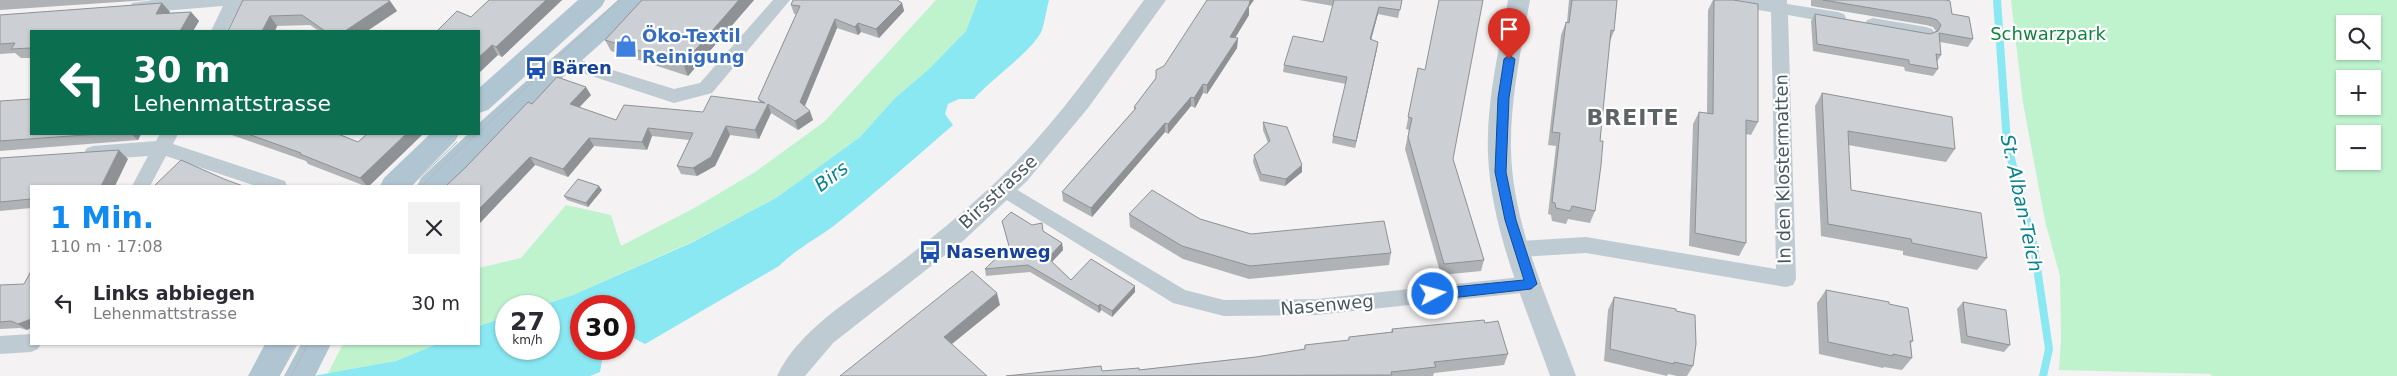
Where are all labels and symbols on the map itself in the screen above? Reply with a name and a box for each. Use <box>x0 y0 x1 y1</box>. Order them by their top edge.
pin <box>1488 8 1530 59</box>
park label: Schwarzpark <box>1990 23 2106 44</box>
place label: Öko-Textil Reinigung <box>642 25 745 67</box>
shop icon: Öko-Textil Reinigung <box>613 33 639 59</box>
bus stop icon: Bären <box>523 55 549 81</box>
place label: Bären <box>552 57 612 78</box>
street label: In den Klostermatten <box>1770 74 1795 264</box>
district label: BREITE <box>1587 105 1679 130</box>
water label: St. Alban-Teich <box>1997 132 2047 274</box>
street label: Birsstrasse <box>954 150 1041 233</box>
water label: Birs <box>810 156 852 196</box>
bus stop icon: Nasenweg <box>917 239 943 265</box>
place label: Nasenweg <box>946 241 1051 262</box>
position arrow <box>1406 267 1458 319</box>
street label: Nasenweg <box>1279 290 1374 319</box>
speed limit sign: 30 <box>570 295 635 360</box>

